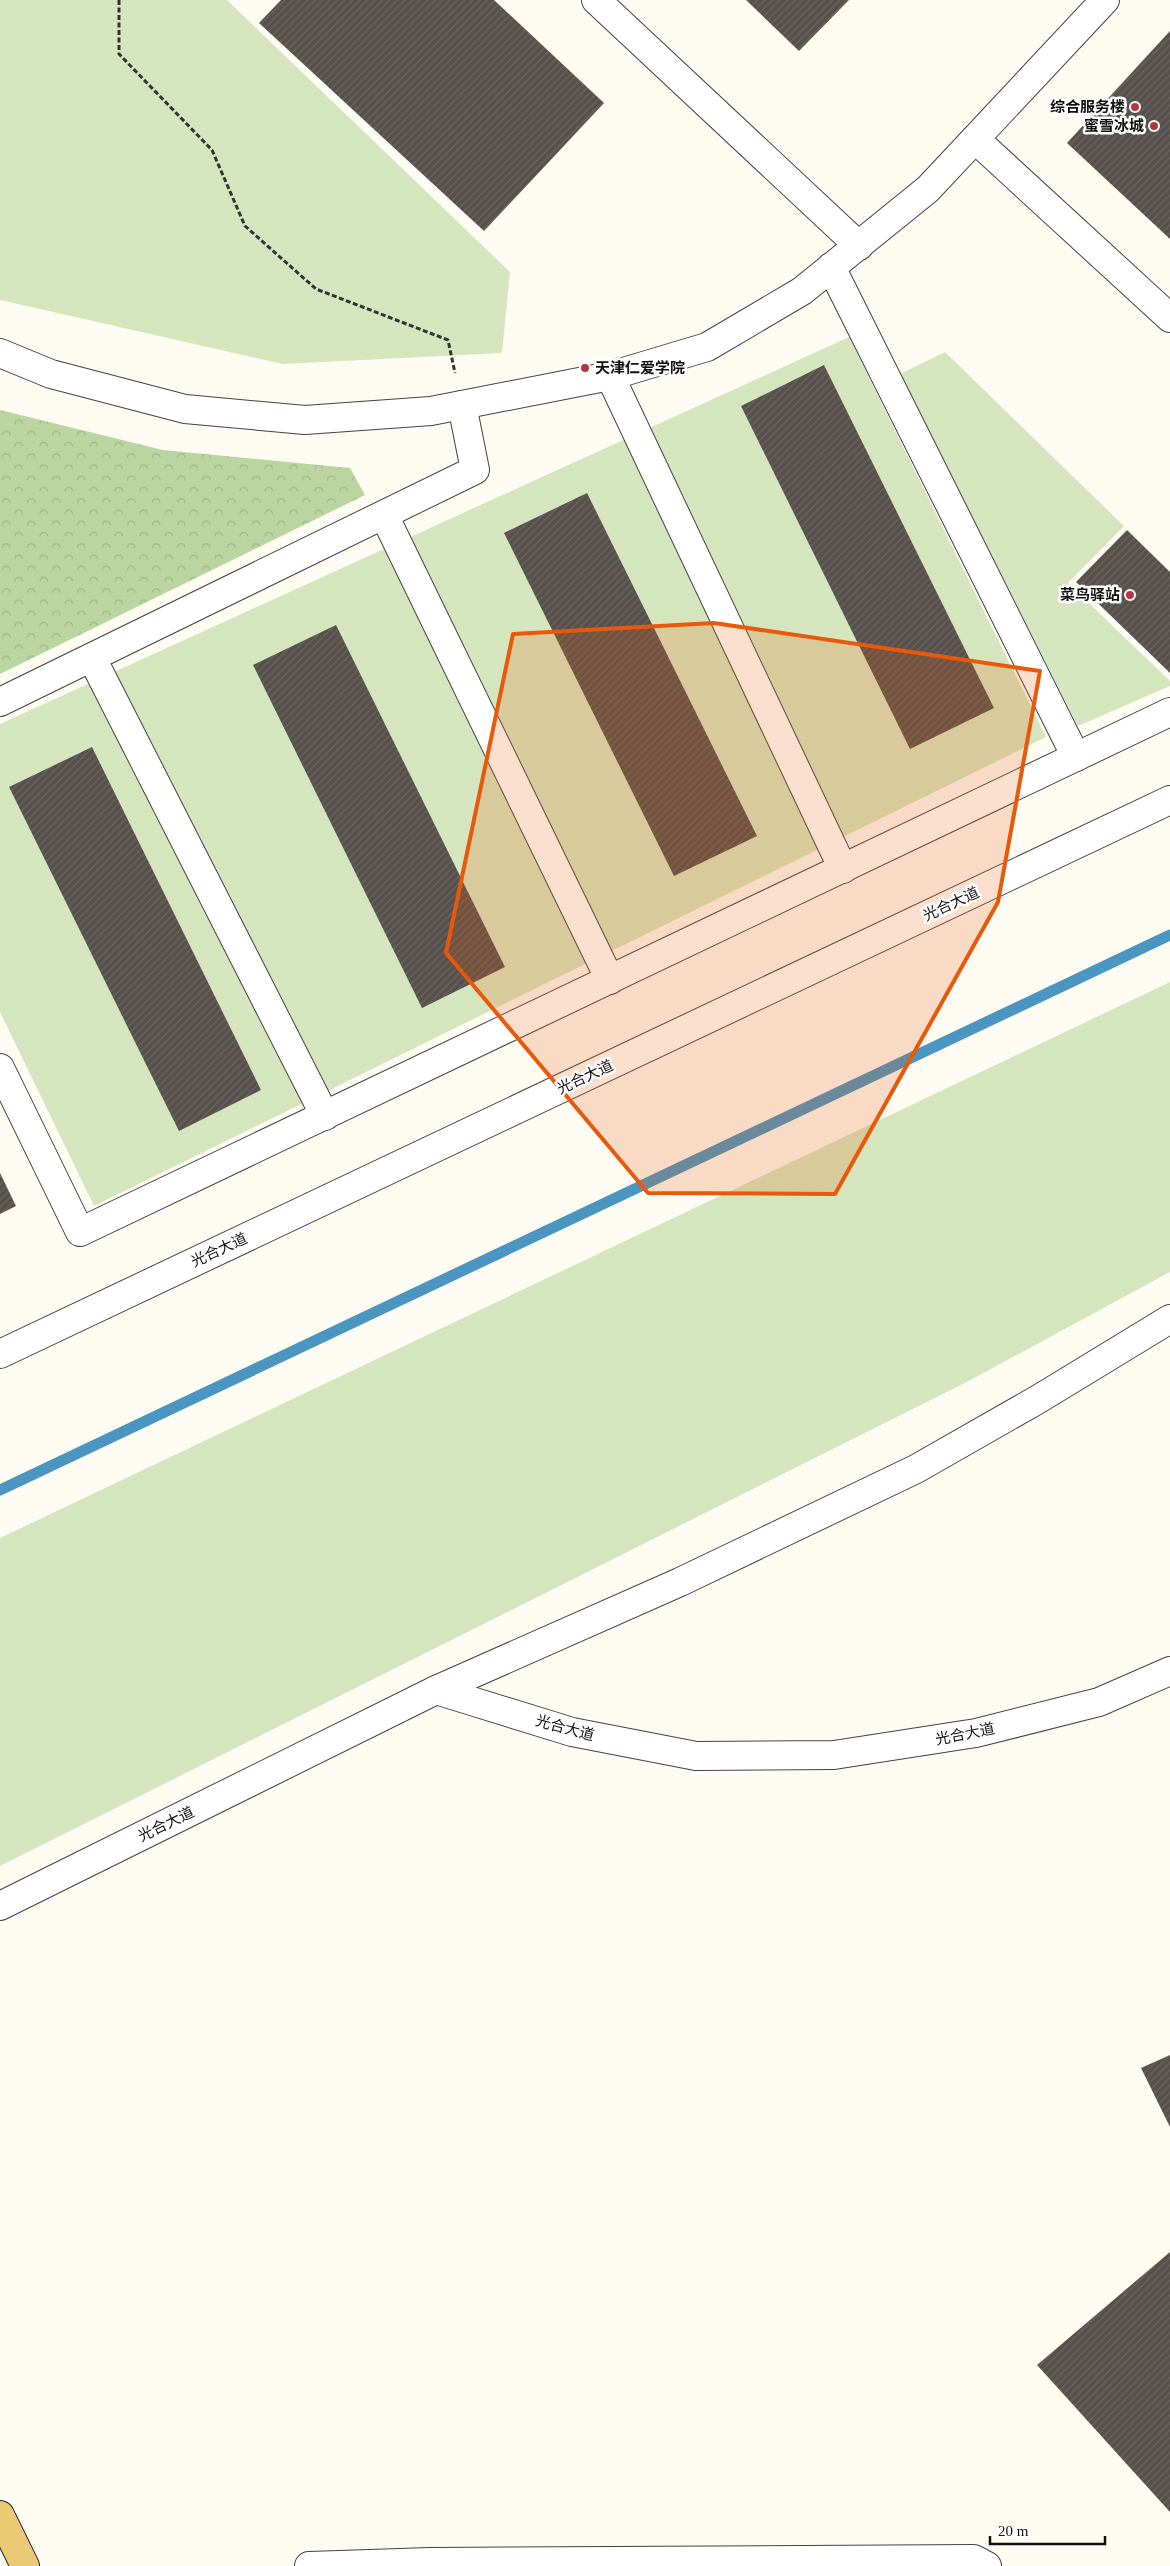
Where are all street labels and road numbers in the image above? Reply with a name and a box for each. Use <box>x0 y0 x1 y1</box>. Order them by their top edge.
street label: 光合大道 <box>920 884 982 924</box>
street label: 光合大道 <box>554 1057 616 1097</box>
street label: 光合大道 <box>188 1230 250 1270</box>
street label: 光合大道 <box>534 1713 596 1743</box>
street label: 光合大道 <box>934 1720 996 1748</box>
street label: 光合大道 <box>136 1804 196 1844</box>

